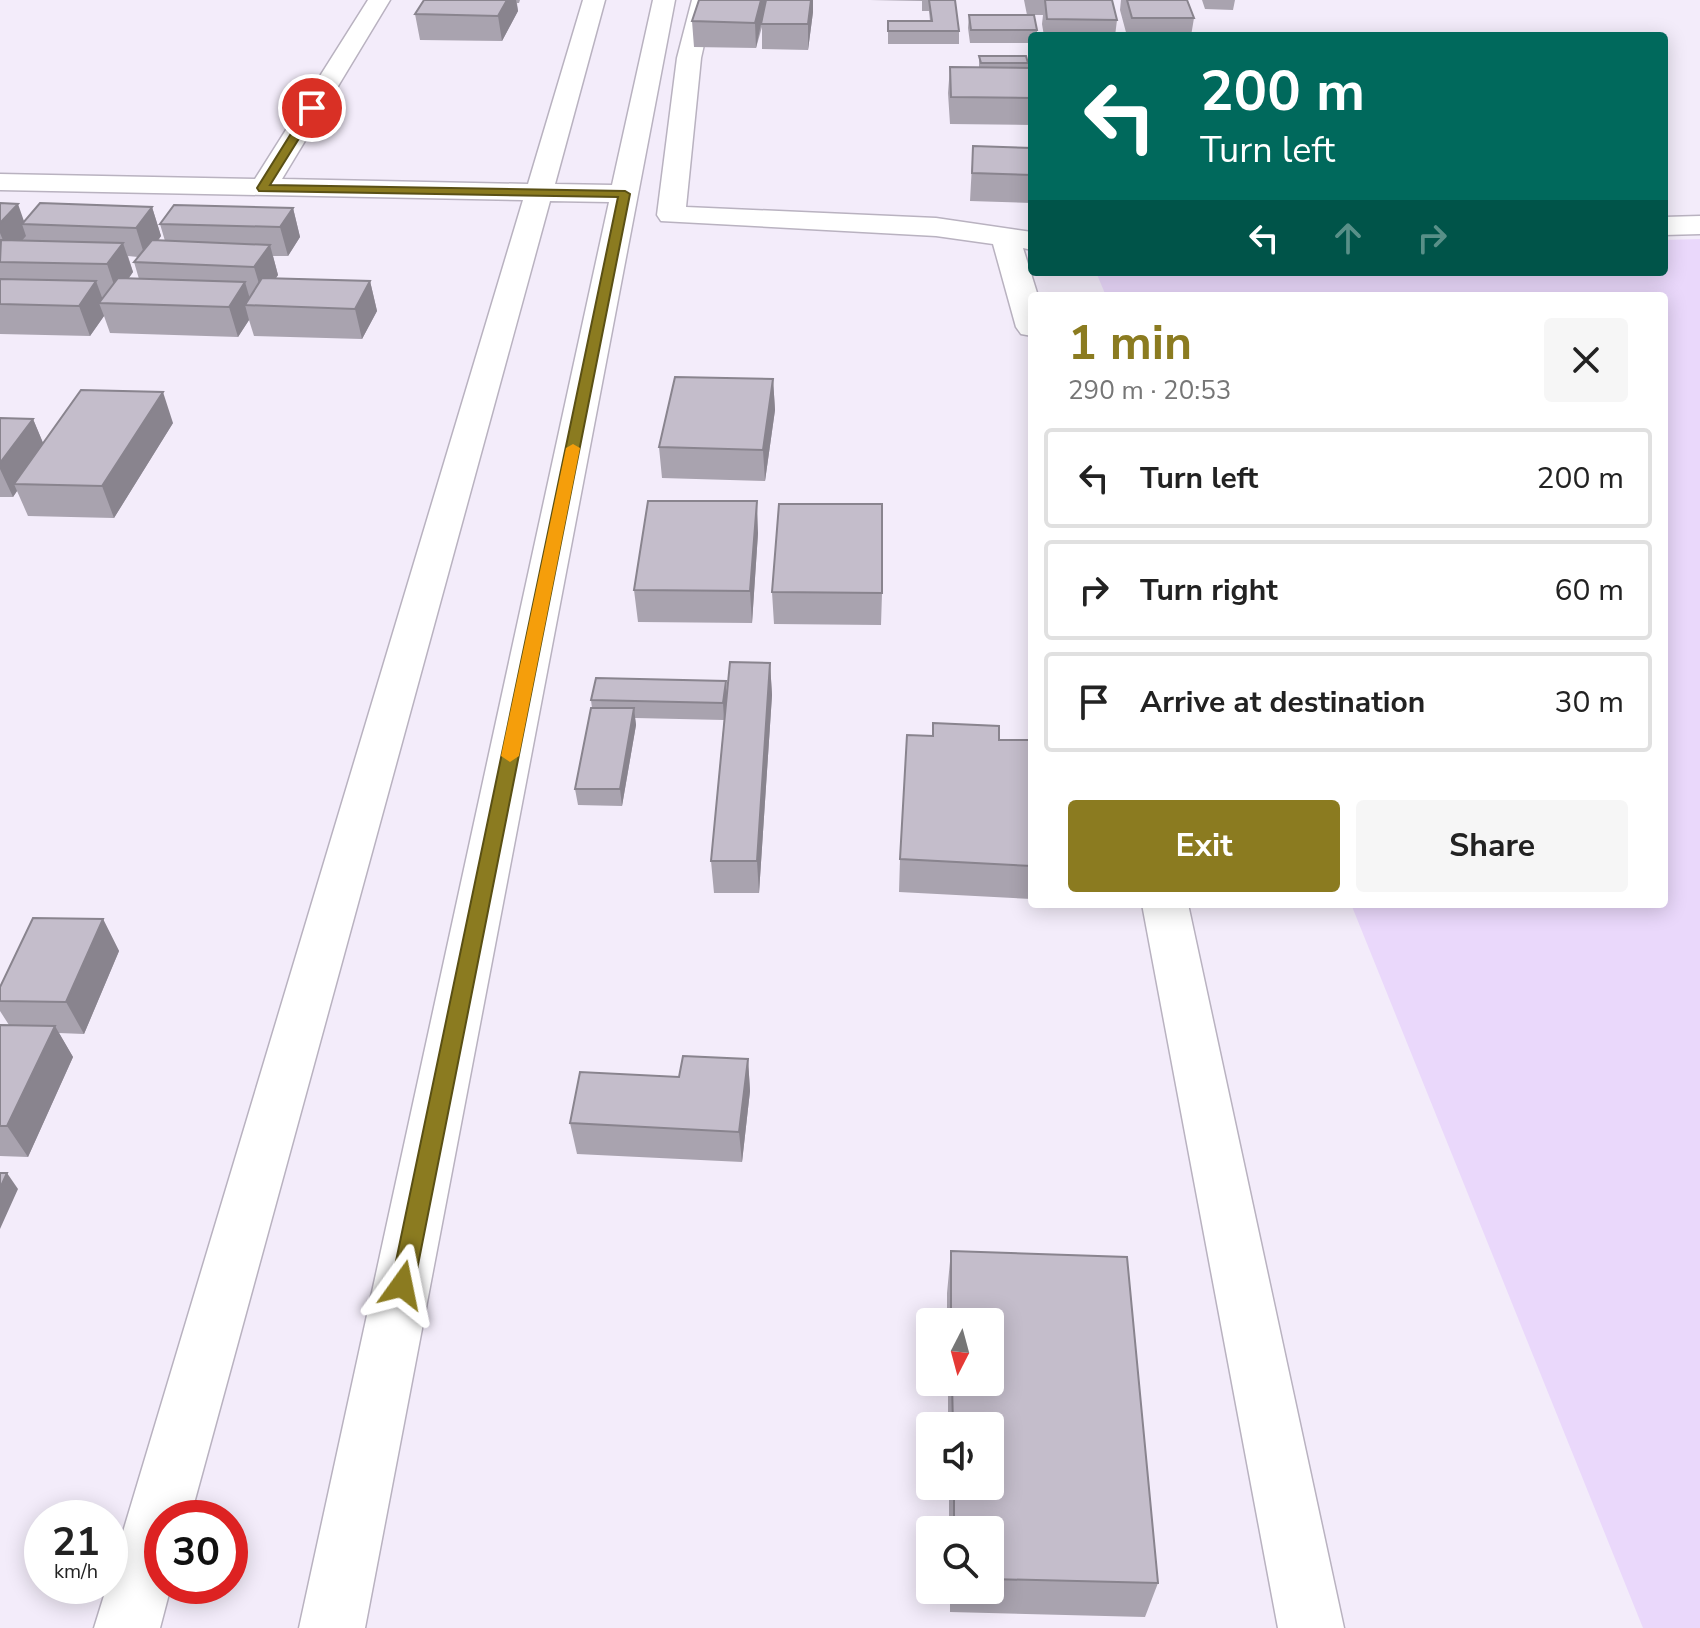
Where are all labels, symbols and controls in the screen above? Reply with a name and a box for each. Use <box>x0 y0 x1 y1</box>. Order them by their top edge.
text: 200 m <box>1200 53 1365 130</box>
icon: left <box>1068 64 1172 168</box>
pin <box>278 74 346 142</box>
icon: arrive <box>290 86 334 130</box>
text: Turn left <box>1200 126 1335 175</box>
icon: left <box>1242 216 1286 260</box>
icon: ahead <box>1326 216 1370 260</box>
icon: right <box>1410 216 1454 260</box>
text: 1 min <box>1068 310 1192 376</box>
button: close <box>1544 318 1628 402</box>
text: 290 m · 20:53 <box>1068 373 1231 408</box>
icon: left <box>1072 456 1116 500</box>
text: Turn left <box>1140 458 1258 499</box>
text: 200 m <box>1537 458 1624 499</box>
icon: right <box>1072 568 1116 612</box>
text: Turn right <box>1140 570 1278 611</box>
text: 60 m <box>1555 570 1624 611</box>
icon: arrive <box>1072 680 1116 724</box>
text: Arrive at destination <box>1140 682 1425 723</box>
text: 30 m <box>1555 682 1624 723</box>
button: Exit <box>1068 800 1340 892</box>
button: Share <box>1356 800 1628 892</box>
position arrow <box>360 1243 444 1327</box>
north arrow <box>916 1308 1004 1396</box>
map controls <box>916 1308 1004 1604</box>
button: sound <box>916 1412 1004 1500</box>
speed limit sign: 30 <box>144 1500 248 1604</box>
text: 21 <box>52 1515 100 1569</box>
button: search <box>916 1516 1004 1604</box>
text: km/h <box>54 1558 98 1585</box>

